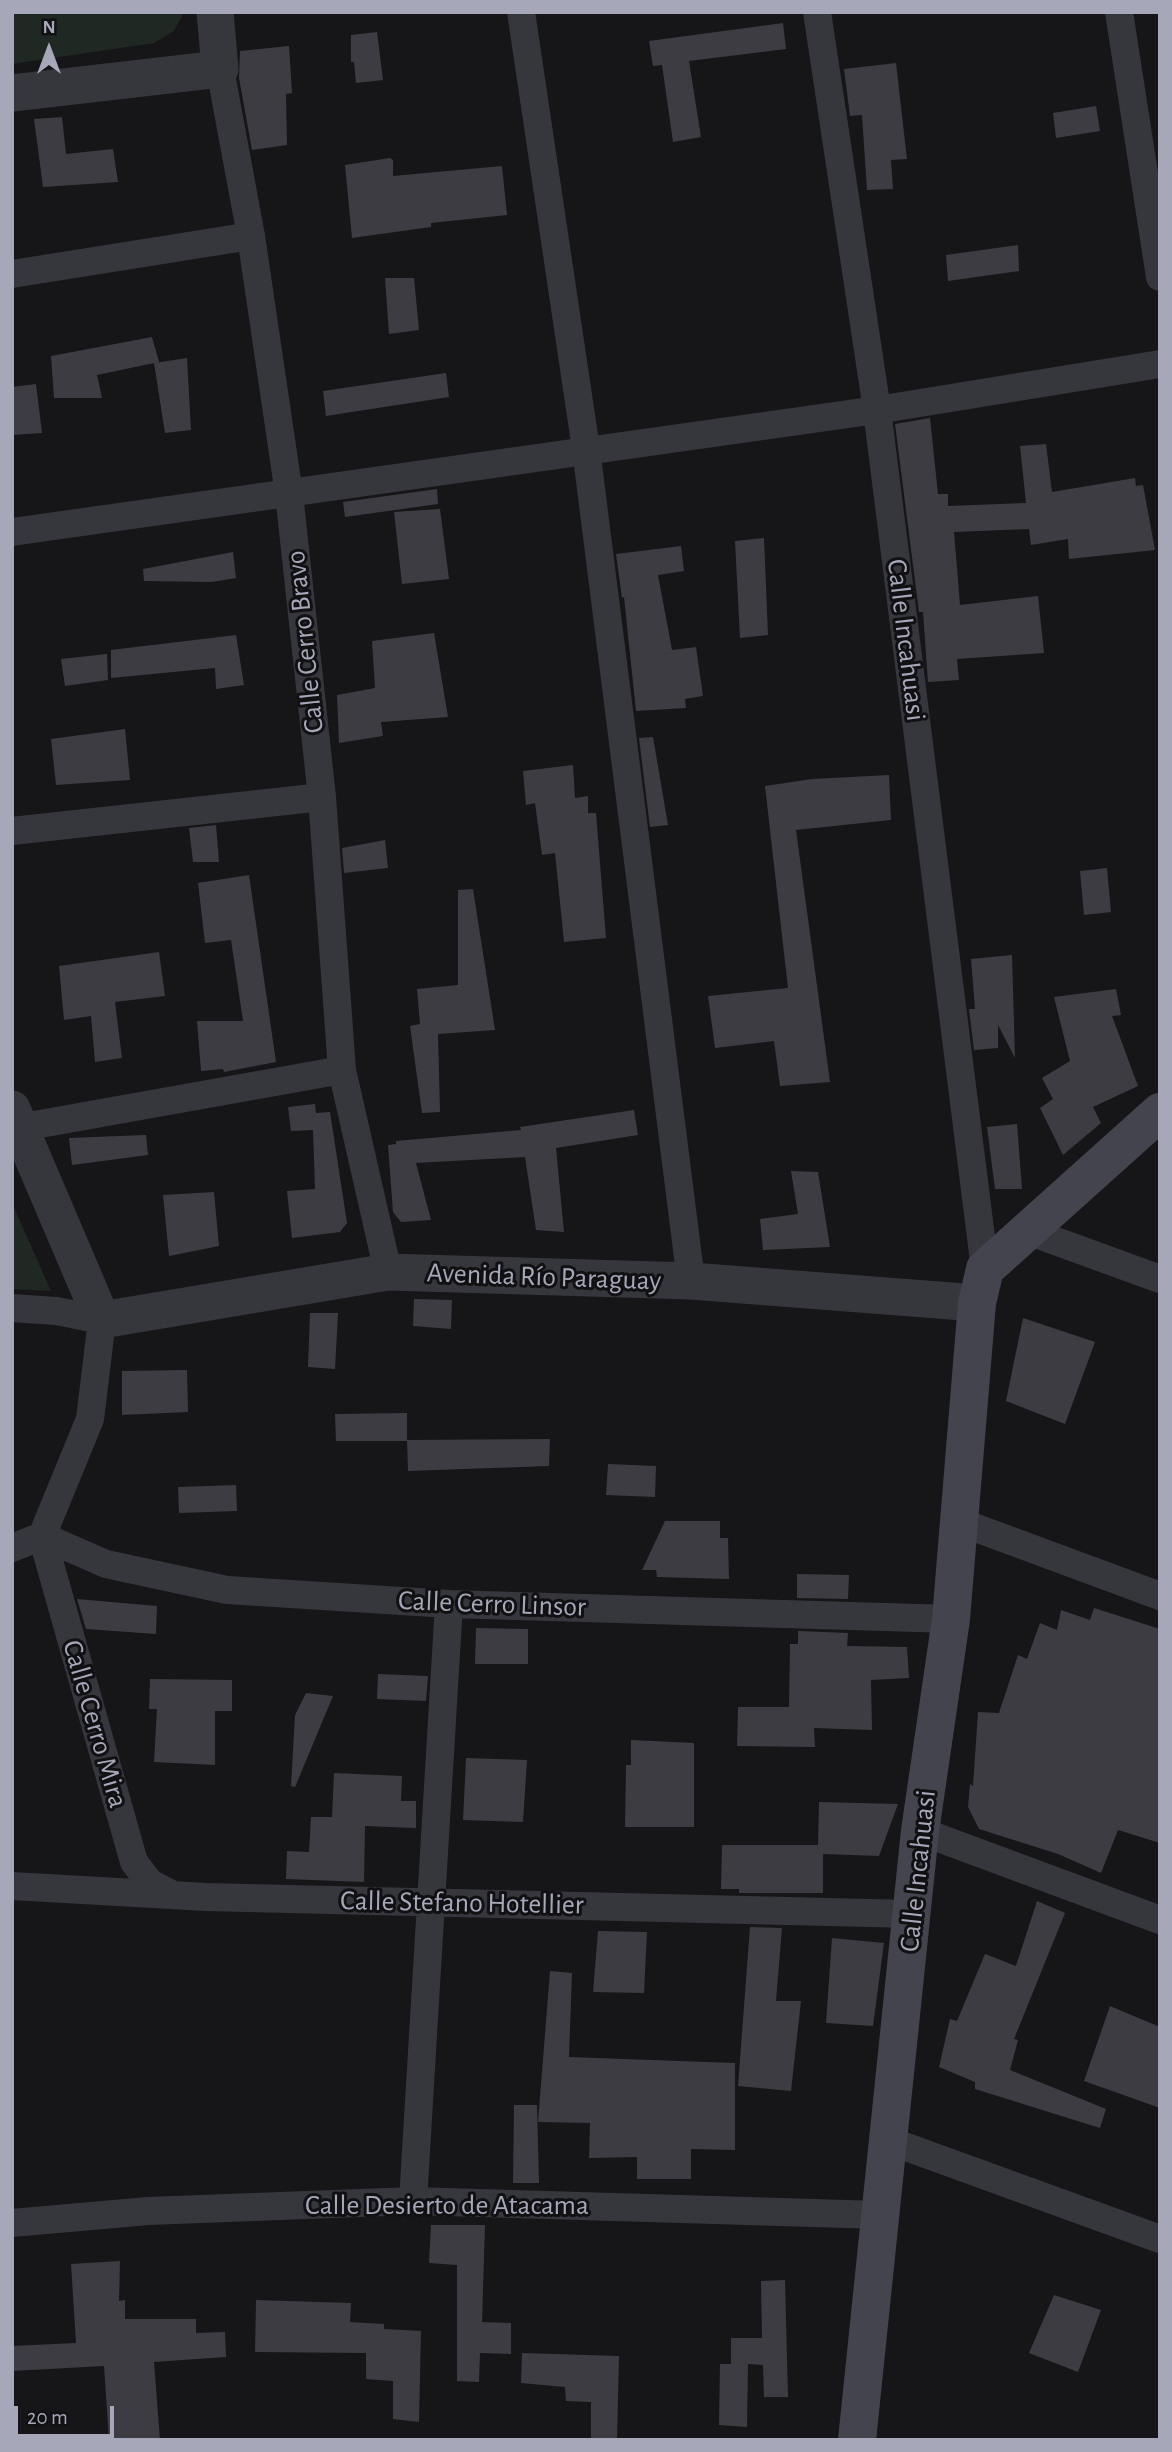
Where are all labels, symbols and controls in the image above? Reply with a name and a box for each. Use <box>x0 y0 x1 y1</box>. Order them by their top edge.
north arrow <box>14 14 84 84</box>
text: N <box>42 18 56 37</box>
street label: Calle Cerro Bravo <box>279 549 331 735</box>
street label: Calle Incahuasi <box>879 557 933 723</box>
street label: Avenida Río Paraguay <box>426 1256 662 1298</box>
street label: Calle Cerro Linsor <box>398 1584 586 1624</box>
street label: Calle Cerro Mira <box>55 1636 135 1812</box>
street label: Calle Incahuasi <box>893 1788 943 1954</box>
street label: Calle Stefano Hotellier <box>340 1884 584 1922</box>
street label: Calle Desierto de Atacama <box>305 2189 589 2223</box>
scale bar <box>18 2392 117 2436</box>
text: 20 m <box>27 2407 68 2428</box>

